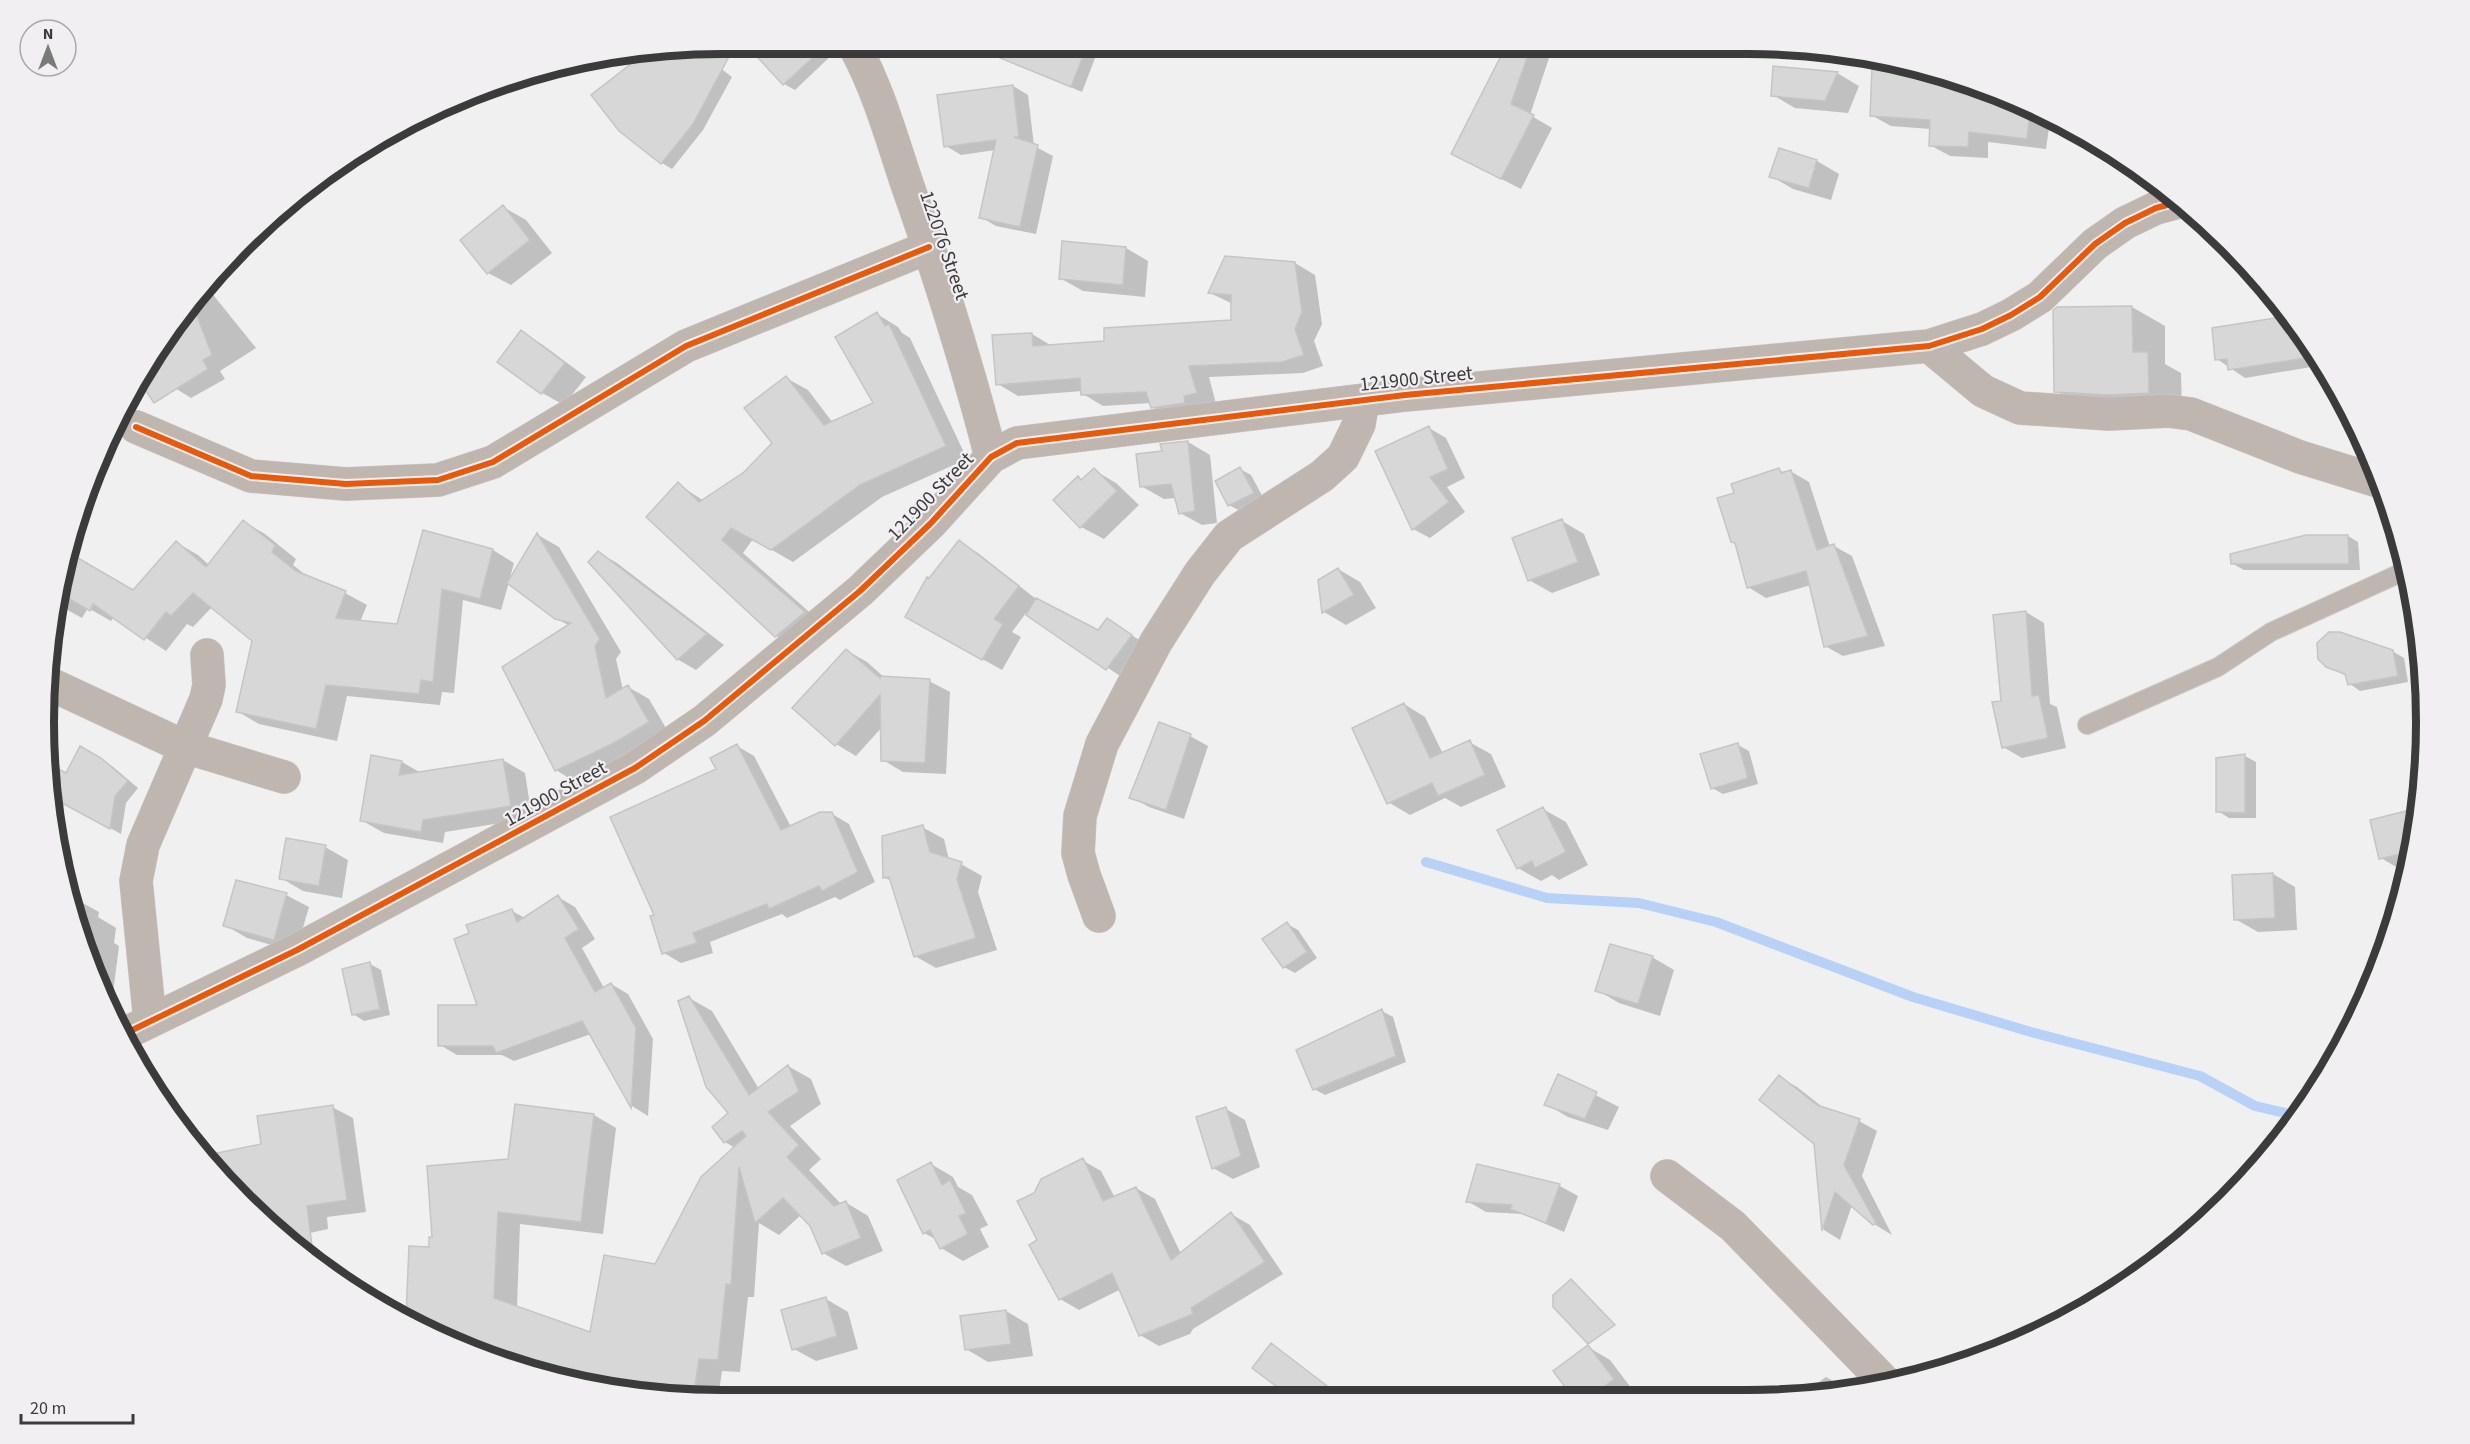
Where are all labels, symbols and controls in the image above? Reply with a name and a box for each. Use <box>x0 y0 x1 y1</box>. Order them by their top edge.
north arrow <box>18 18 78 78</box>
text: N <box>43 23 53 45</box>
street label: 122076 Street <box>912 187 976 304</box>
street label: 121900 Street <box>1358 359 1474 399</box>
street label: 121900 Street <box>881 446 980 547</box>
street label: 121900 Street <box>499 754 612 834</box>
scale bar <box>21 1387 134 1425</box>
text: 20 m <box>30 1396 66 1421</box>

